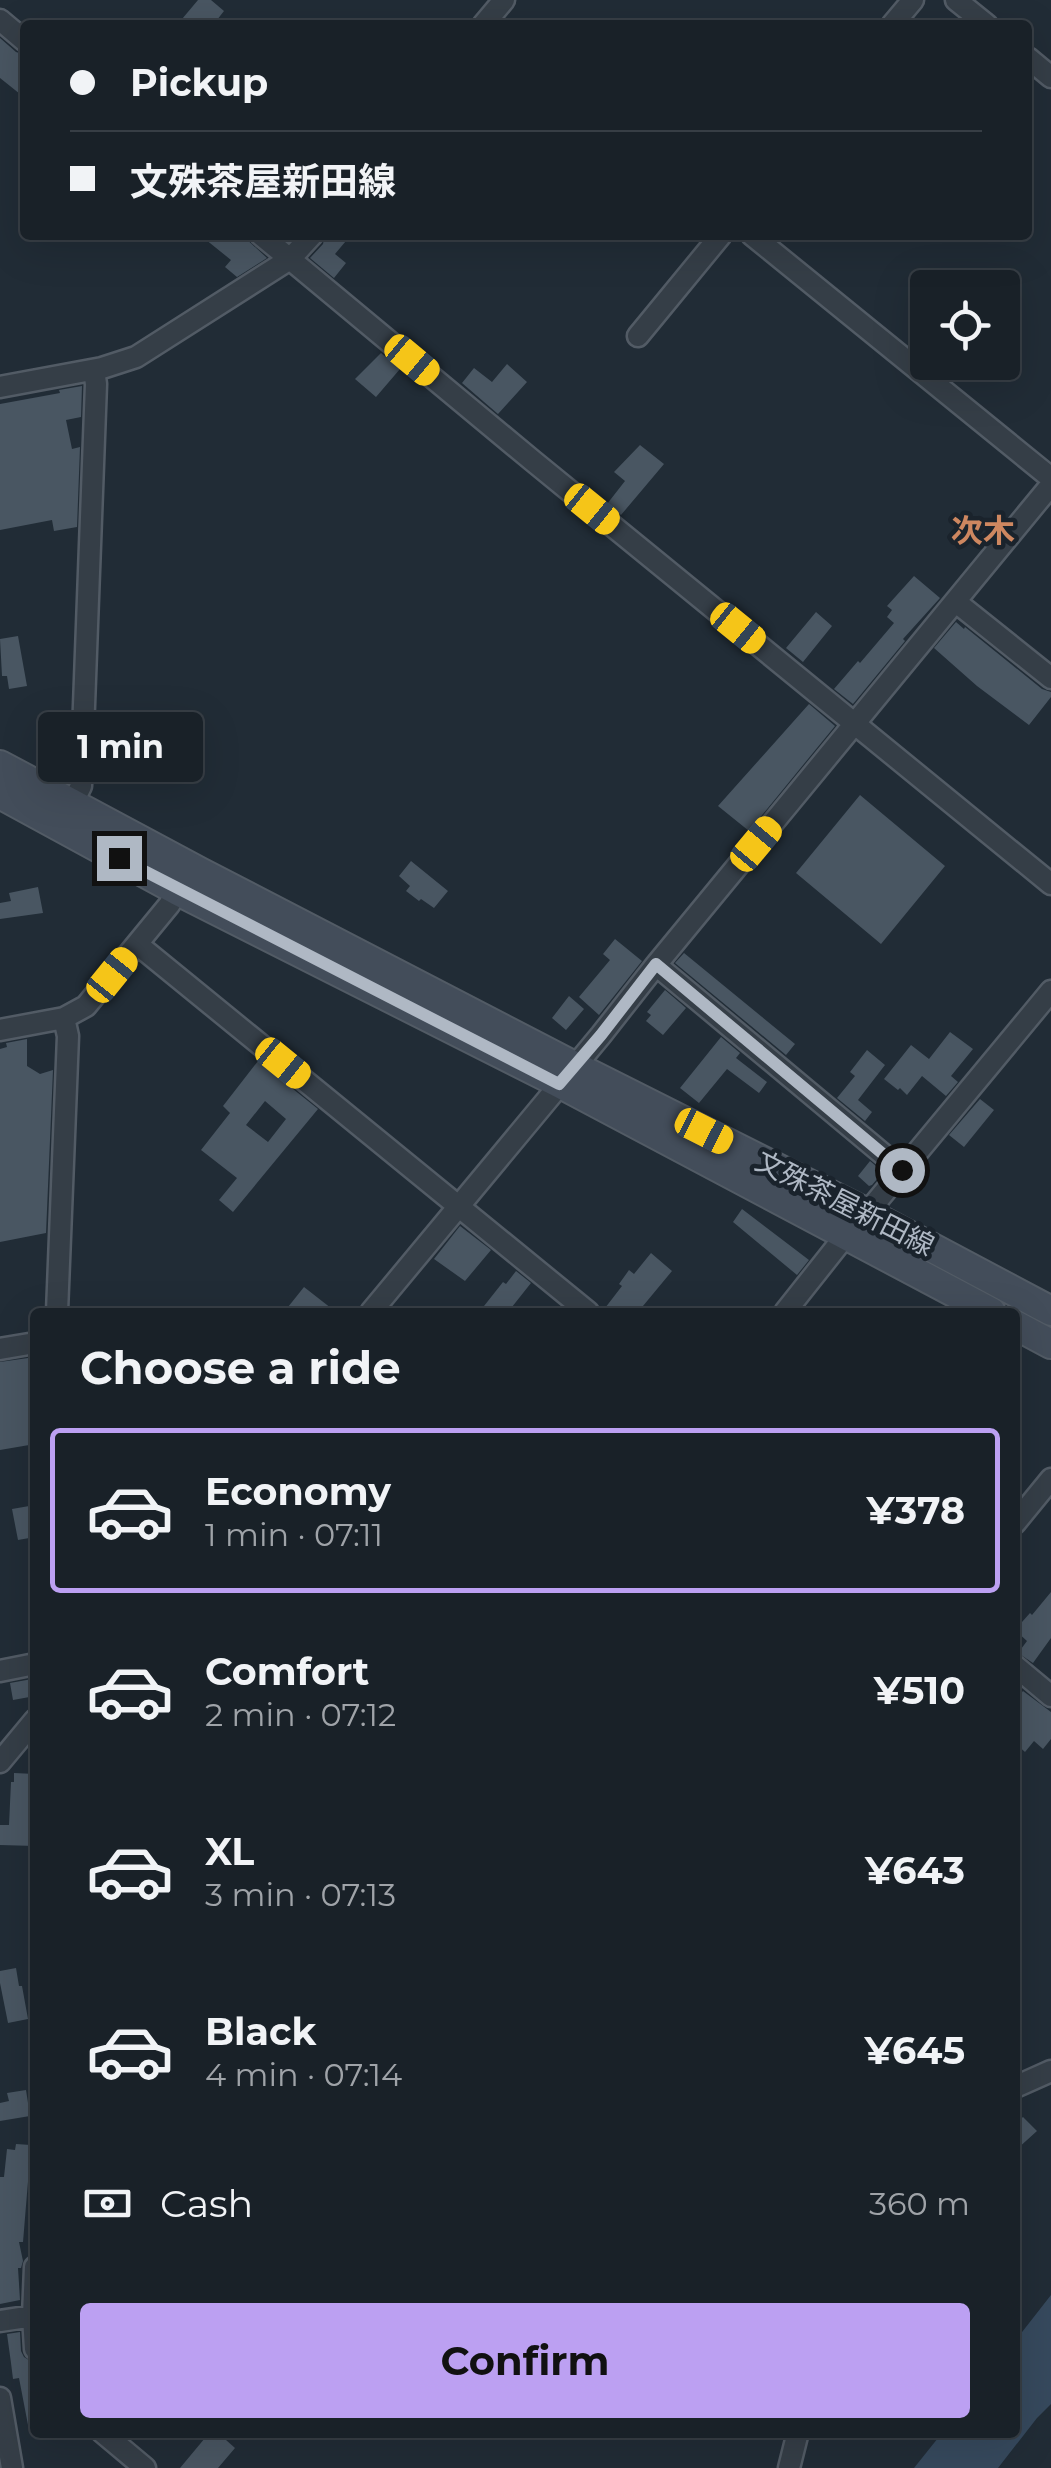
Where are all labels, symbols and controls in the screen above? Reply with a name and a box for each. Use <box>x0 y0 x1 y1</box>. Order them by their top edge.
text: Pickup <box>130 59 268 106</box>
text: 文殊茶屋新田線 <box>130 158 396 205</box>
map controls <box>910 270 1020 380</box>
button: locate <box>910 270 1020 380</box>
car <box>379 329 445 391</box>
car <box>559 478 625 540</box>
district label: 次木 <box>951 511 1015 550</box>
car <box>705 597 771 659</box>
callout: 1 min <box>36 713 202 783</box>
text: 1 min <box>77 727 164 766</box>
car <box>725 811 787 877</box>
route end <box>97 836 142 881</box>
car <box>81 942 143 1008</box>
car <box>250 1032 316 1094</box>
car <box>670 1104 738 1158</box>
street label: 文殊茶屋新田線 <box>750 1143 940 1263</box>
route start <box>880 1148 925 1193</box>
text: Choose a ride <box>80 1340 401 1395</box>
icon: car <box>85 1466 175 1556</box>
text: Economy <box>205 1468 391 1515</box>
text: ¥378 <box>866 1487 965 1534</box>
text: 1 min · 07:11 <box>205 1515 383 1554</box>
icon: car <box>85 1646 175 1736</box>
text: Comfort <box>205 1648 369 1695</box>
text: ¥510 <box>874 1667 965 1714</box>
text: 2 min · 07:12 <box>205 1695 396 1734</box>
icon: car <box>85 1826 175 1916</box>
text: XL <box>205 1828 254 1875</box>
text: ¥643 <box>865 1847 965 1894</box>
text: 3 min · 07:13 <box>205 1875 396 1914</box>
icon: car <box>85 2006 175 2096</box>
text: Black <box>205 2008 316 2055</box>
text: ¥645 <box>865 2027 965 2074</box>
text: 4 min · 07:14 <box>205 2055 402 2094</box>
icon: cash <box>80 2176 135 2231</box>
text: Cash <box>160 2180 253 2227</box>
text: 360 m <box>869 2184 970 2223</box>
button: Confirm <box>80 2303 970 2418</box>

